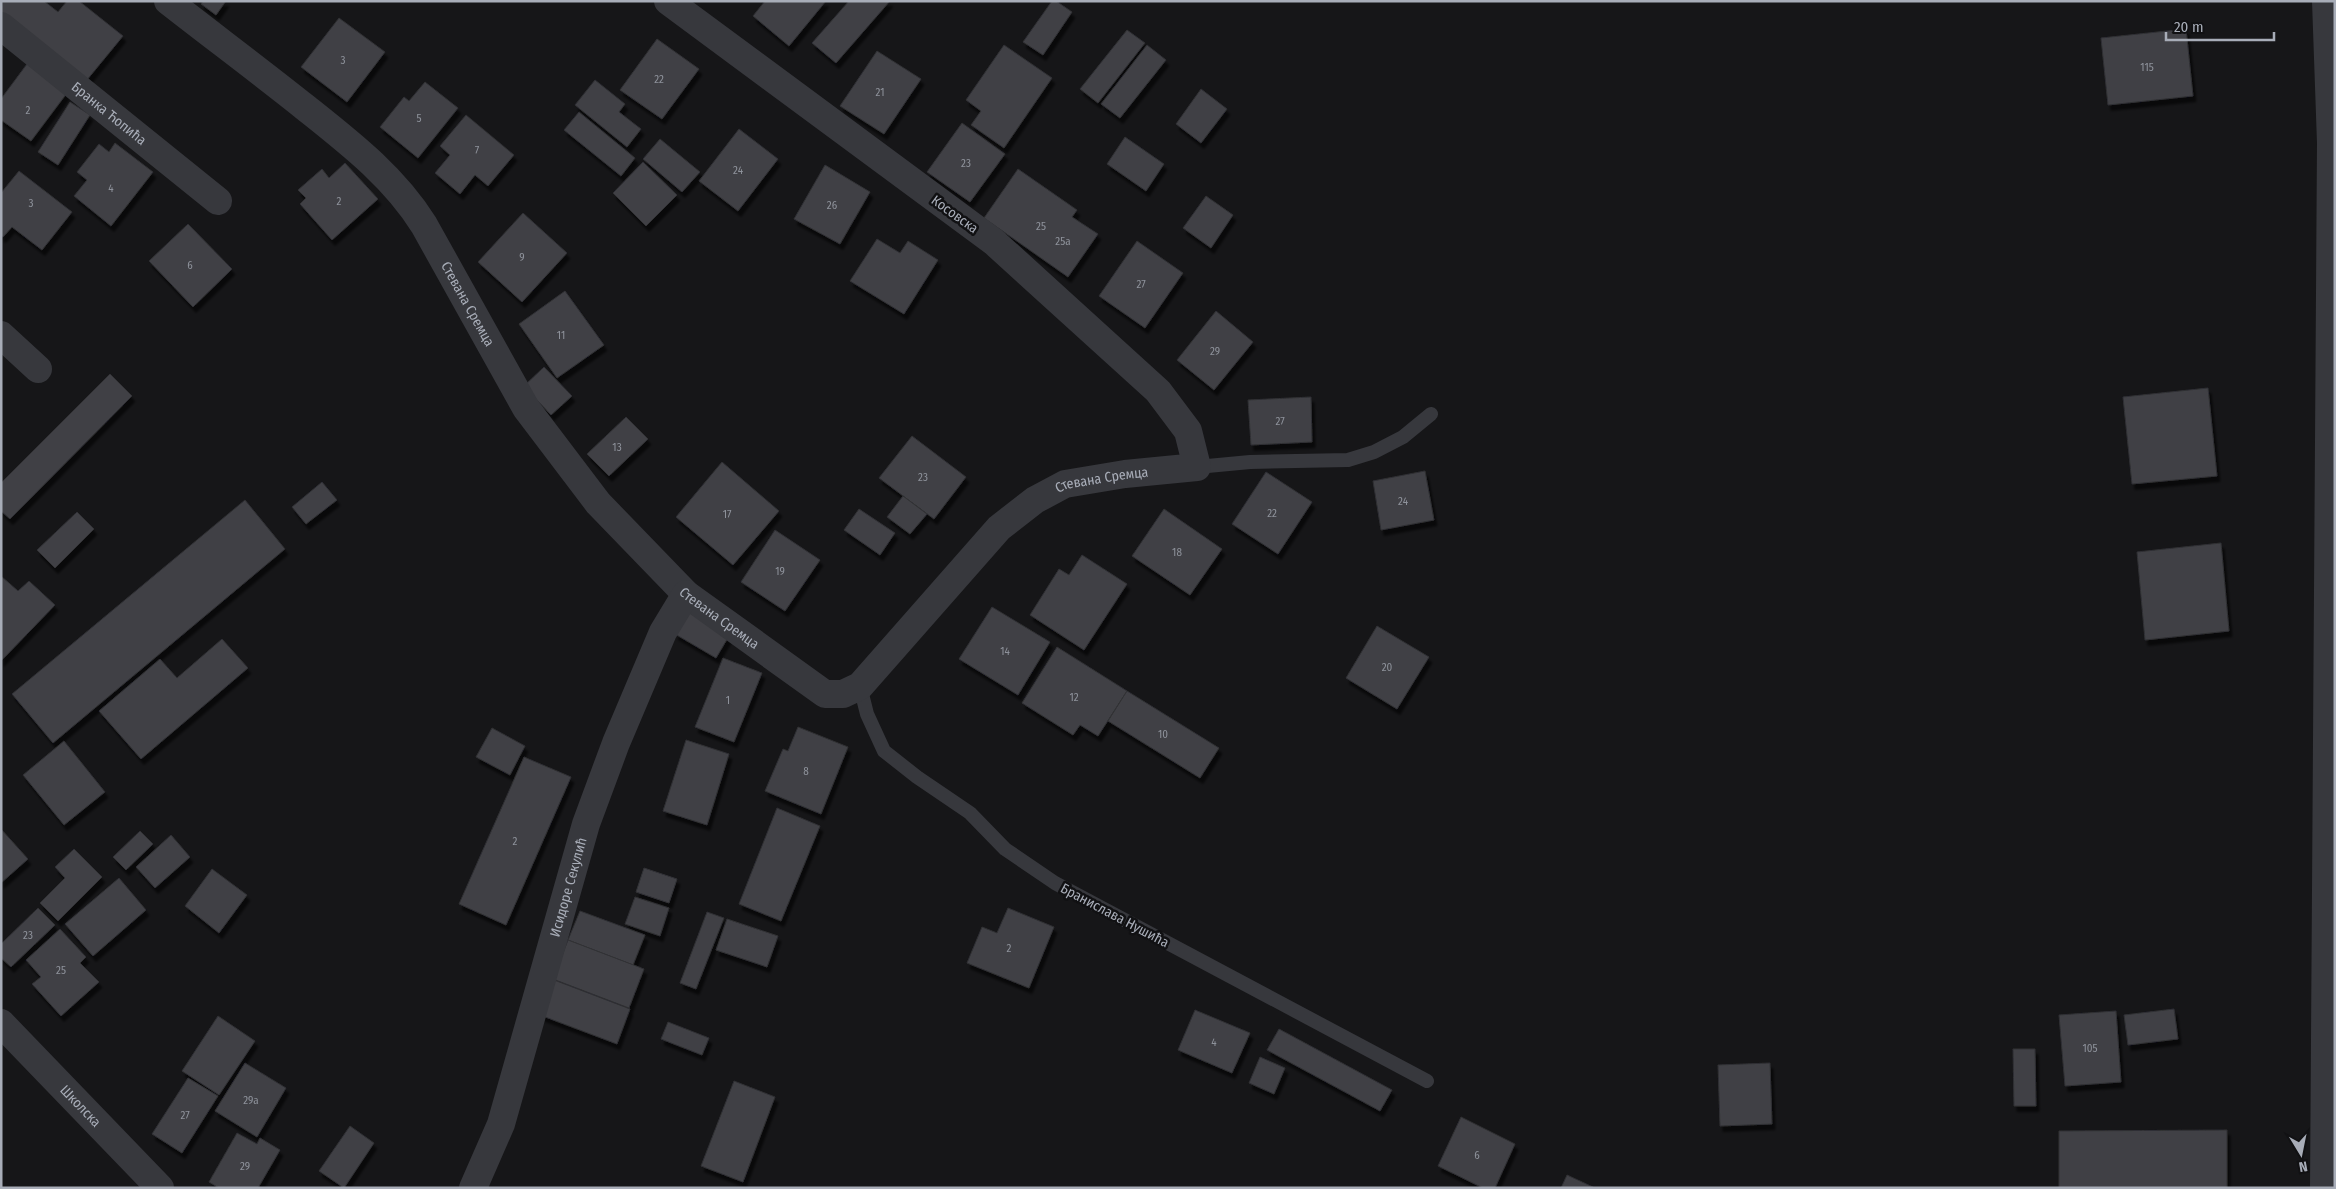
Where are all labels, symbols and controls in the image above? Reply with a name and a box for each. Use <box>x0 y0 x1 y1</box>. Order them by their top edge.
scale bar <box>2166 10 2274 42</box>
text: 20 m <box>2174 18 2204 36</box>
house number: 3 <box>341 54 346 67</box>
house number: 115 <box>2140 61 2154 74</box>
house number: 22 <box>654 73 664 86</box>
street label: Бранка Ћопића <box>68 78 150 149</box>
house number: 21 <box>876 86 884 99</box>
house number: 2 <box>26 104 31 117</box>
house number: 5 <box>416 112 422 125</box>
house number: 7 <box>475 144 480 157</box>
house number: 23 <box>961 157 971 170</box>
house number: 24 <box>733 164 744 177</box>
house number: 4 <box>108 182 114 195</box>
street label: Косовска <box>928 192 982 237</box>
house number: 2 <box>337 195 342 208</box>
house number: 3 <box>29 197 34 210</box>
house number: 26 <box>827 199 838 212</box>
house number: 25 <box>1036 220 1046 233</box>
house number: 25a <box>1055 235 1071 248</box>
house number: 9 <box>519 251 525 264</box>
house number: 6 <box>187 259 193 272</box>
street label: Стевана Сремца <box>437 259 498 350</box>
house number: 27 <box>1136 278 1146 291</box>
house number: 11 <box>557 329 565 342</box>
house number: 29 <box>1210 345 1220 358</box>
house number: 27 <box>1275 415 1285 428</box>
house number: 13 <box>612 441 622 454</box>
street label: Стевана Сремца <box>1052 464 1149 497</box>
house number: 23 <box>918 471 928 484</box>
house number: 24 <box>1398 495 1409 508</box>
house number: 22 <box>1267 507 1277 520</box>
house number: 17 <box>723 508 732 521</box>
house number: 18 <box>1172 546 1182 559</box>
house number: 19 <box>775 565 785 578</box>
street label: Стевана Сремца <box>675 584 762 653</box>
house number: 14 <box>1000 645 1010 658</box>
house number: 20 <box>1382 661 1393 674</box>
house number: 12 <box>1069 691 1079 704</box>
house number: 1 <box>726 694 730 707</box>
house number: 10 <box>1158 728 1168 741</box>
house number: 8 <box>803 765 809 778</box>
house number: 2 <box>513 835 518 848</box>
street label: Исидоре Секулић <box>546 836 591 939</box>
street label: Бранислава Нушића <box>1058 880 1172 951</box>
house number: 23 <box>23 929 33 942</box>
house number: 2 <box>1007 942 1012 955</box>
house number: 25 <box>56 964 66 977</box>
house number: 4 <box>1211 1036 1217 1049</box>
house number: 105 <box>2082 1042 2098 1055</box>
street label: Школска <box>56 1082 105 1131</box>
house number: 29a <box>243 1094 259 1107</box>
house number: 27 <box>180 1109 190 1122</box>
north arrow <box>2276 1129 2326 1179</box>
house number: 6 <box>1474 1149 1480 1162</box>
text: N <box>2298 1157 2309 1175</box>
house number: 29 <box>240 1160 250 1173</box>

